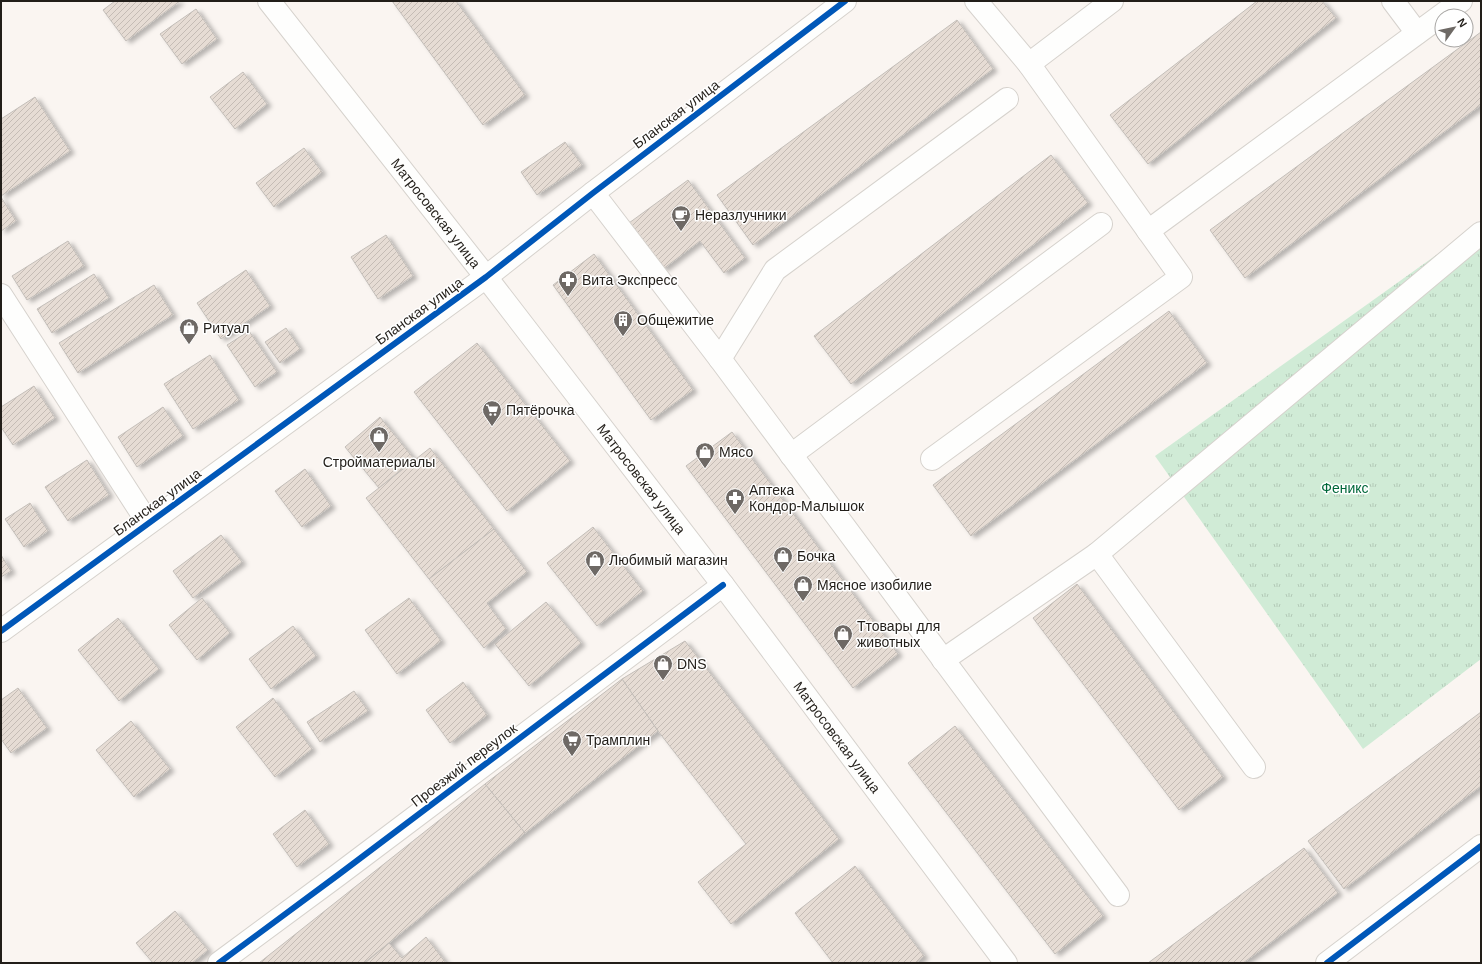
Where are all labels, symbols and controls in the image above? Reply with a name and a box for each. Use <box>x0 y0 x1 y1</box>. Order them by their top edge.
north arrow <box>1434 8 1474 48</box>
text: N <box>1455 16 1470 29</box>
street label: Бланская улица <box>630 76 722 152</box>
street label: Матросовская улица <box>388 155 484 271</box>
cafe icon: Неразлучники <box>670 204 692 232</box>
place label: Неразлучники <box>695 207 787 223</box>
pharmacy icon: Вита Экспресс <box>557 269 579 297</box>
place label: Вита Экспресс <box>582 272 678 288</box>
street label: Бланская улица <box>372 274 466 348</box>
building icon: Общежитие <box>612 309 634 337</box>
place label: Общежитие <box>637 312 714 328</box>
shop icon: Ритуал <box>178 317 200 345</box>
place label: Ритуал <box>203 320 250 336</box>
supermarket icon: Пятёрочка <box>481 399 503 427</box>
place label: Пятёрочка <box>506 402 575 418</box>
street label: Матросовская улица <box>594 421 689 537</box>
shop icon: Стройматериалы <box>368 425 390 453</box>
shop icon: Мясо <box>694 441 716 469</box>
place label: Мясо <box>719 444 753 460</box>
place label: Стройматериалы <box>323 454 435 470</box>
street label: Бланская улица <box>110 465 204 539</box>
park label: Феникс <box>1321 480 1369 496</box>
place label: Аптека Кондор-Малышок <box>749 482 865 514</box>
pharmacy icon: Аптека Кондор-Малышок <box>724 487 746 515</box>
shop icon: Бочка <box>772 545 794 573</box>
place label: Бочка <box>797 548 835 564</box>
shop icon: Любимый магазин <box>584 549 606 577</box>
place label: Любимый магазин <box>609 552 728 568</box>
shop icon: Мясное изобилие <box>792 574 814 602</box>
place label: Мясное изобилие <box>817 577 932 593</box>
place label: Ттовары для животных <box>857 618 940 650</box>
shop icon: Ттовары для животных <box>832 623 854 651</box>
shop icon: DNS <box>652 653 674 681</box>
place label: DNS <box>677 656 707 672</box>
street label: Матросовская улица <box>790 679 884 796</box>
street label: Проезжий переулок <box>408 720 521 810</box>
supermarket icon: Трамплин <box>561 729 583 757</box>
place label: Трамплин <box>586 732 650 748</box>

